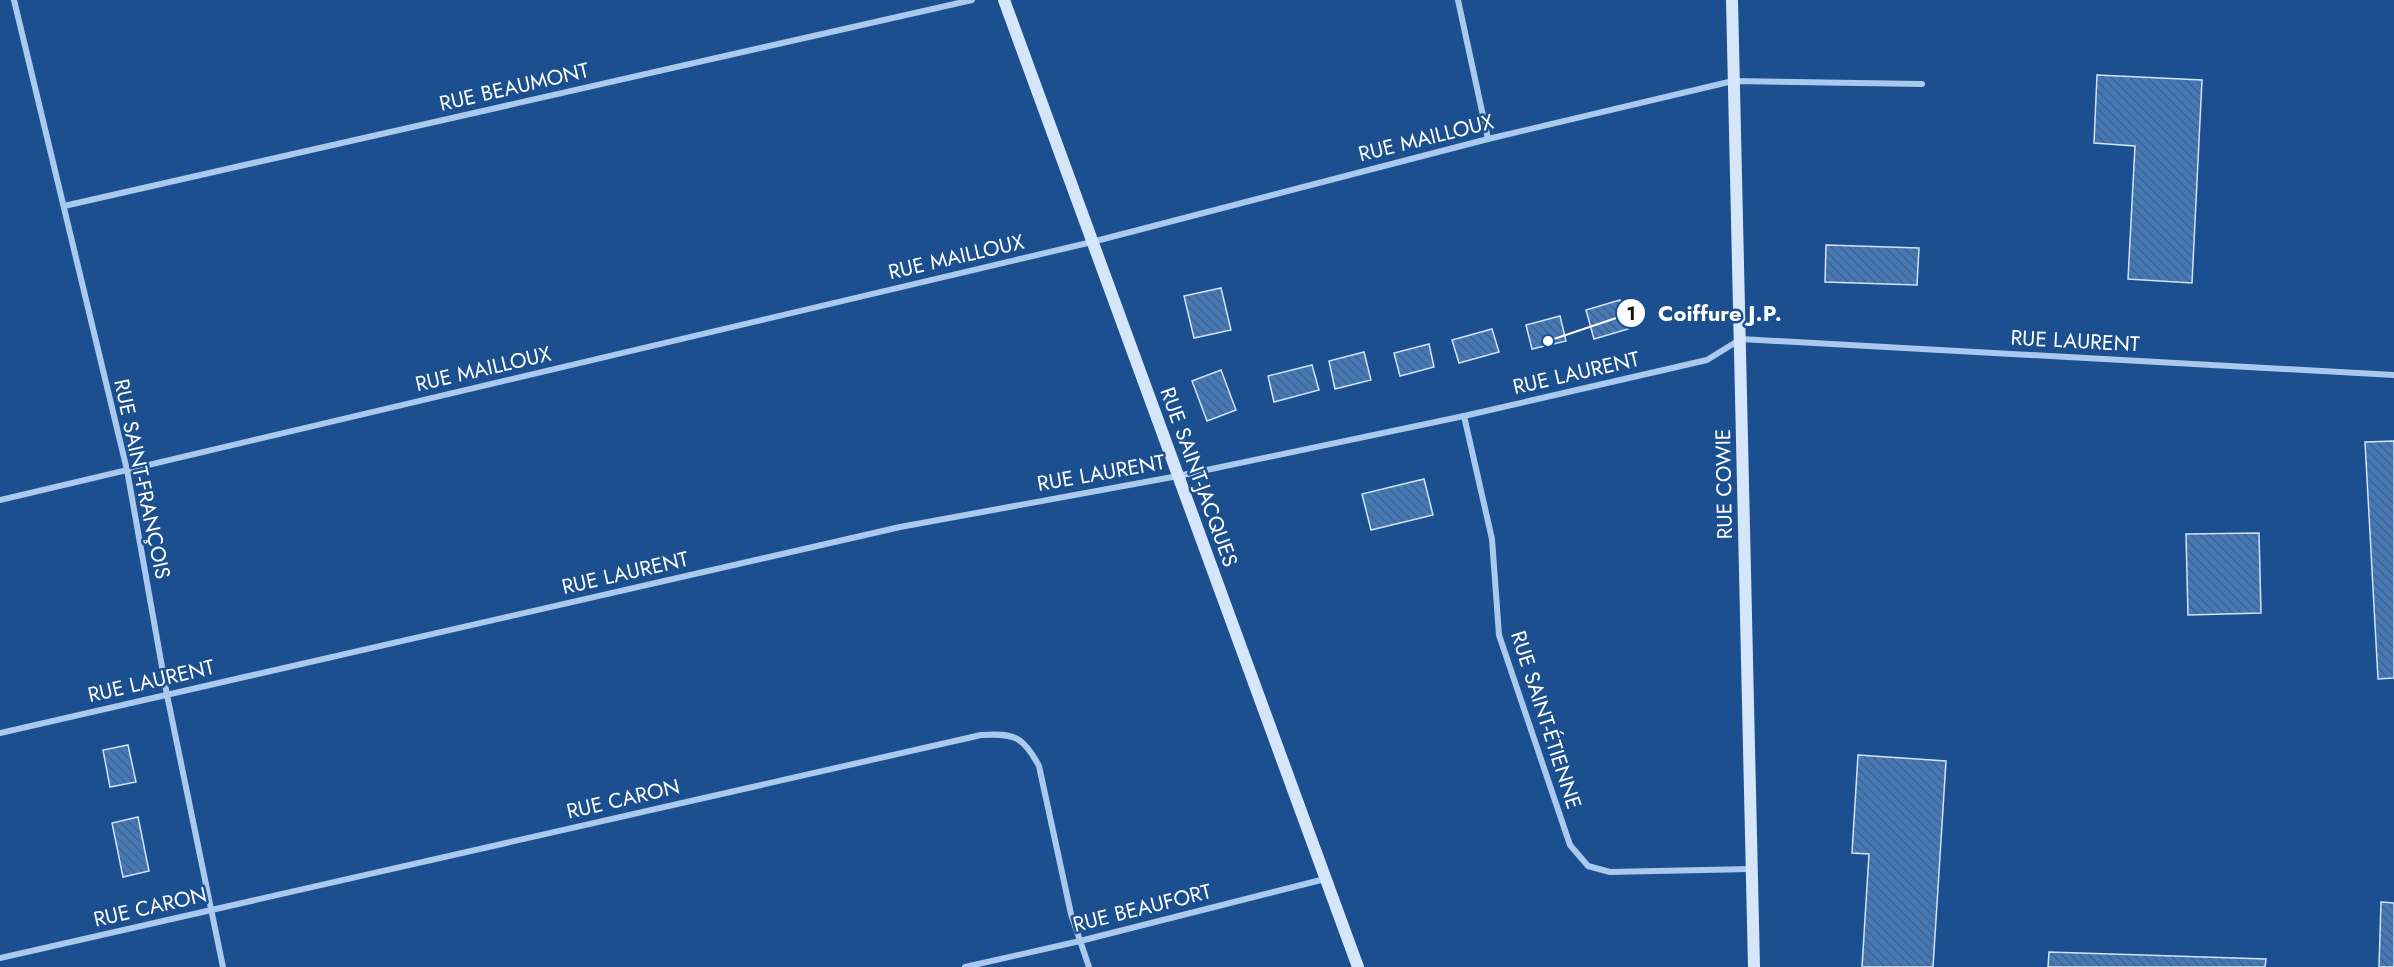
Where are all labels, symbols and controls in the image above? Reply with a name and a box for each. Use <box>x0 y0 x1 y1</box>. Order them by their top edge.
street label: RUE BEAUMONT <box>436 55 592 119</box>
street label: RUE MAILLOUX <box>1355 107 1497 169</box>
street label: RUE MAILLOUX <box>885 227 1027 287</box>
callout: Coiffure J.P. <box>1616 293 1794 333</box>
text: Coiffure J.P. <box>1658 297 1782 329</box>
text: 1 <box>1626 301 1636 327</box>
street label: RUE LAURENT <box>2010 323 2141 359</box>
street label: RUE MAILLOUX <box>412 339 554 399</box>
street label: RUE LAURENT <box>1510 344 1643 402</box>
street label: RUE SAINT-FRANÇOIS <box>106 376 178 582</box>
street label: RUE SAINT-JACQUES <box>1153 383 1245 571</box>
street label: RUE COWIE <box>1708 428 1740 540</box>
street label: RUE LAURENT <box>1035 447 1167 499</box>
street label: RUE LAURENT <box>559 544 692 602</box>
street label: RUE SAINT-ÉTIENNE <box>1503 627 1589 813</box>
street label: RUE LAURENT <box>85 652 218 710</box>
street label: RUE CARON <box>563 771 683 827</box>
street label: RUE BEAUFORT <box>1070 876 1215 940</box>
street label: RUE CARON <box>90 879 210 935</box>

